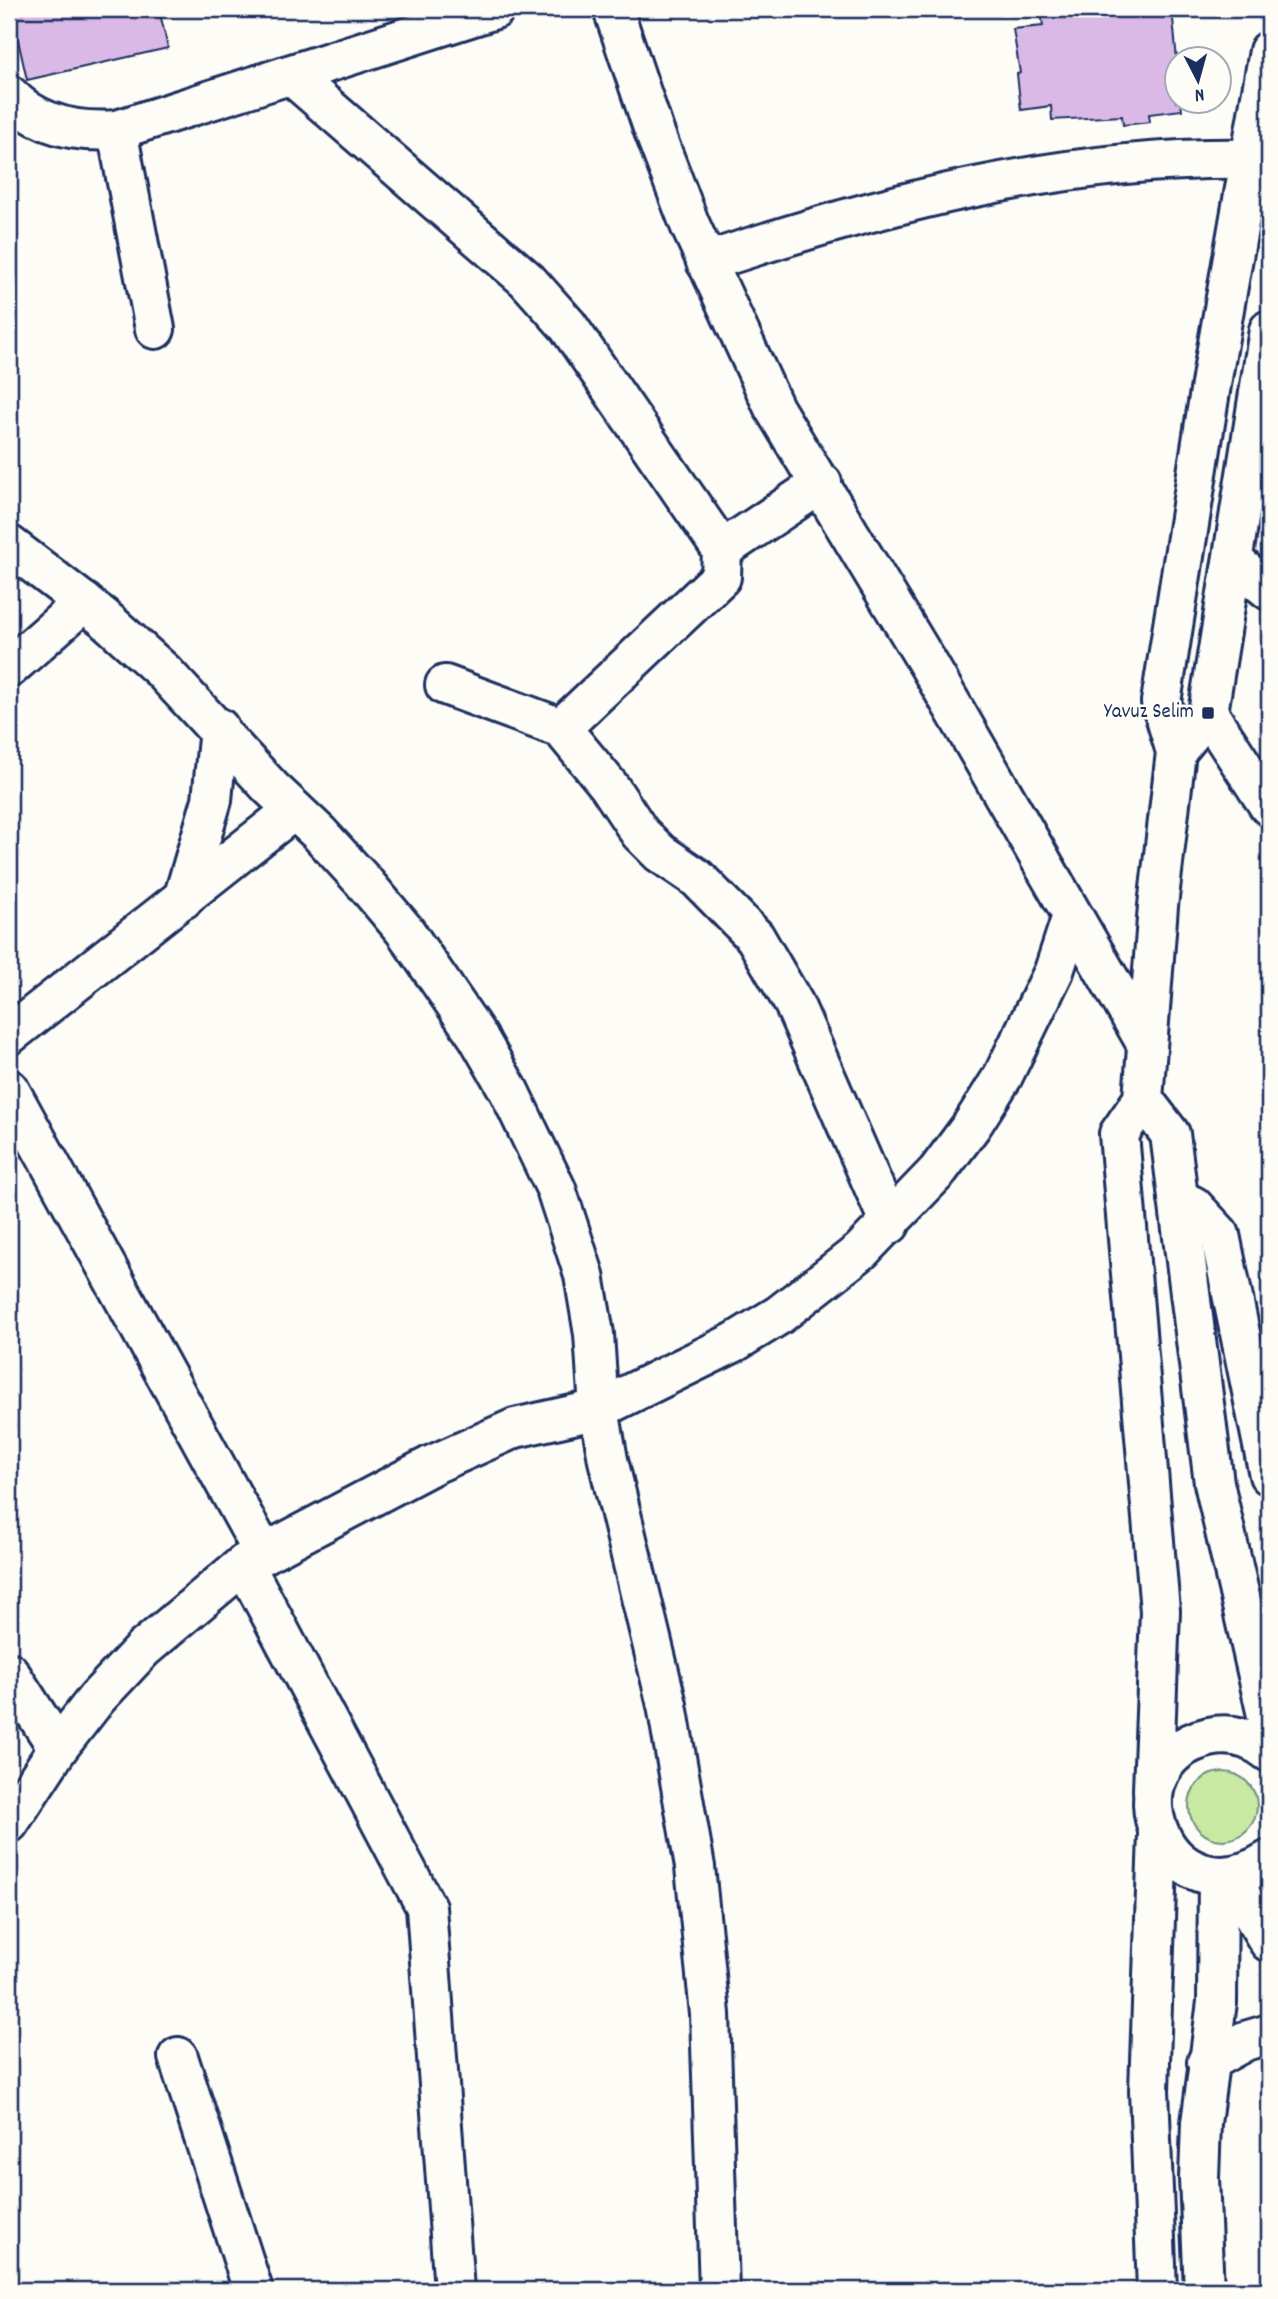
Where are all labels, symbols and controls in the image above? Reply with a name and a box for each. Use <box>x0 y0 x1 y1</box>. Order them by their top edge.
north arrow <box>1162 46 1232 116</box>
text: N <box>1193 80 1205 107</box>
place label: Yavuz Selim <box>1104 698 1194 728</box>
marker: Yavuz Selim <box>1200 705 1216 721</box>

